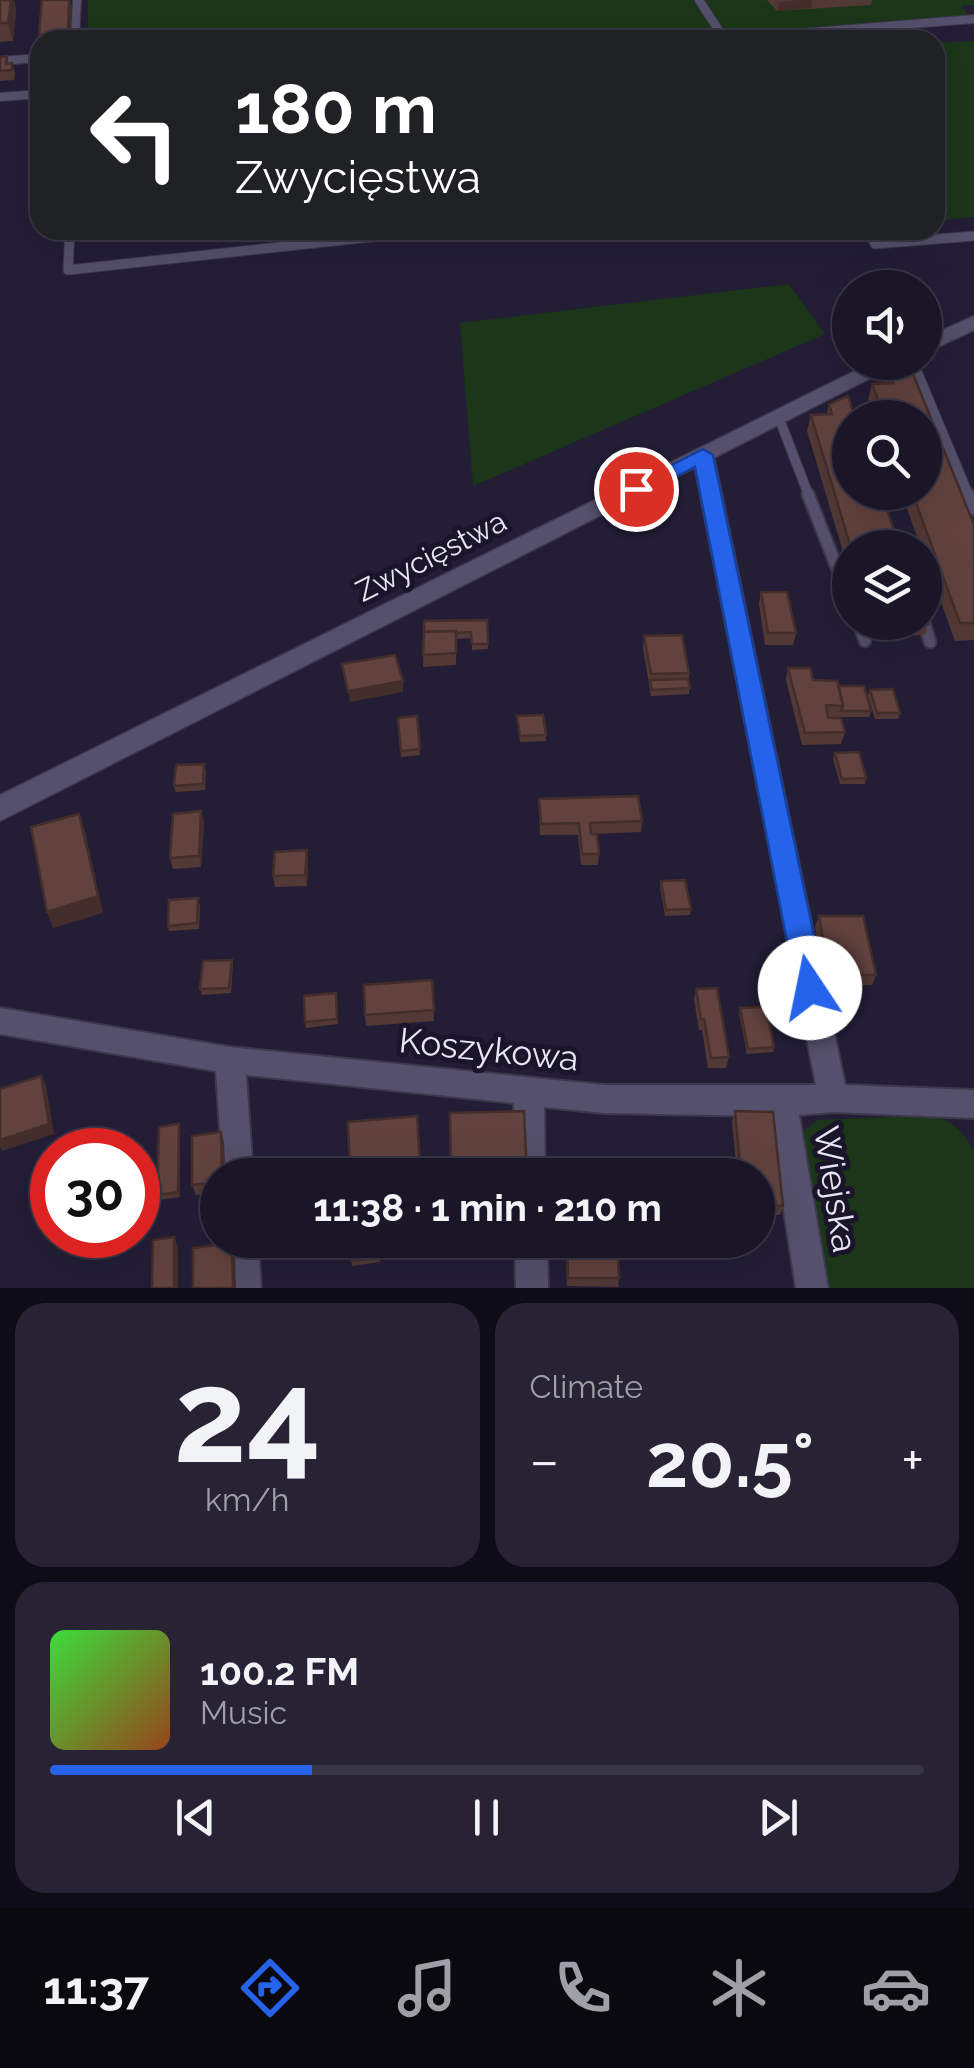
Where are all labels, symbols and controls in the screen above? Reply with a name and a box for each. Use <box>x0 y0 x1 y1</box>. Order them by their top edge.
text: 180 m <box>235 67 437 149</box>
icon: left <box>70 70 200 200</box>
text: Zwycięstwa <box>235 151 481 204</box>
map controls <box>832 270 942 640</box>
button: sound <box>832 270 942 380</box>
button: search <box>832 400 942 510</box>
pin <box>594 447 679 532</box>
icon: arrive <box>609 462 664 517</box>
street label: Zwycięstwa <box>350 503 512 609</box>
button: layers <box>832 530 942 640</box>
position arrow <box>758 936 862 1040</box>
street label: Koszykowa <box>397 1019 581 1079</box>
street label: Wiejska <box>806 1123 866 1255</box>
speed limit sign: 30 <box>30 1128 160 1258</box>
text: 11:38 · 1 min · 210 m <box>313 1185 662 1230</box>
text: 24 <box>173 1340 321 1492</box>
text: Climate <box>530 1368 643 1405</box>
text: 20.5° <box>646 1416 814 1505</box>
text: − <box>530 1428 559 1493</box>
text: + <box>901 1428 924 1493</box>
text: km/h <box>205 1481 289 1518</box>
text: 100.2 FM <box>200 1649 359 1694</box>
text: Music <box>200 1694 287 1731</box>
icon: previous <box>168 1790 223 1845</box>
icon: pause <box>459 1790 514 1845</box>
icon: next <box>751 1790 806 1845</box>
icon: directions <box>235 1953 305 2023</box>
icon: music <box>392 1953 462 2023</box>
icon: phone <box>548 1953 618 2023</box>
icon: climate <box>704 1953 774 2023</box>
icon: car <box>861 1953 931 2023</box>
text: 11:37 <box>43 1962 149 2015</box>

